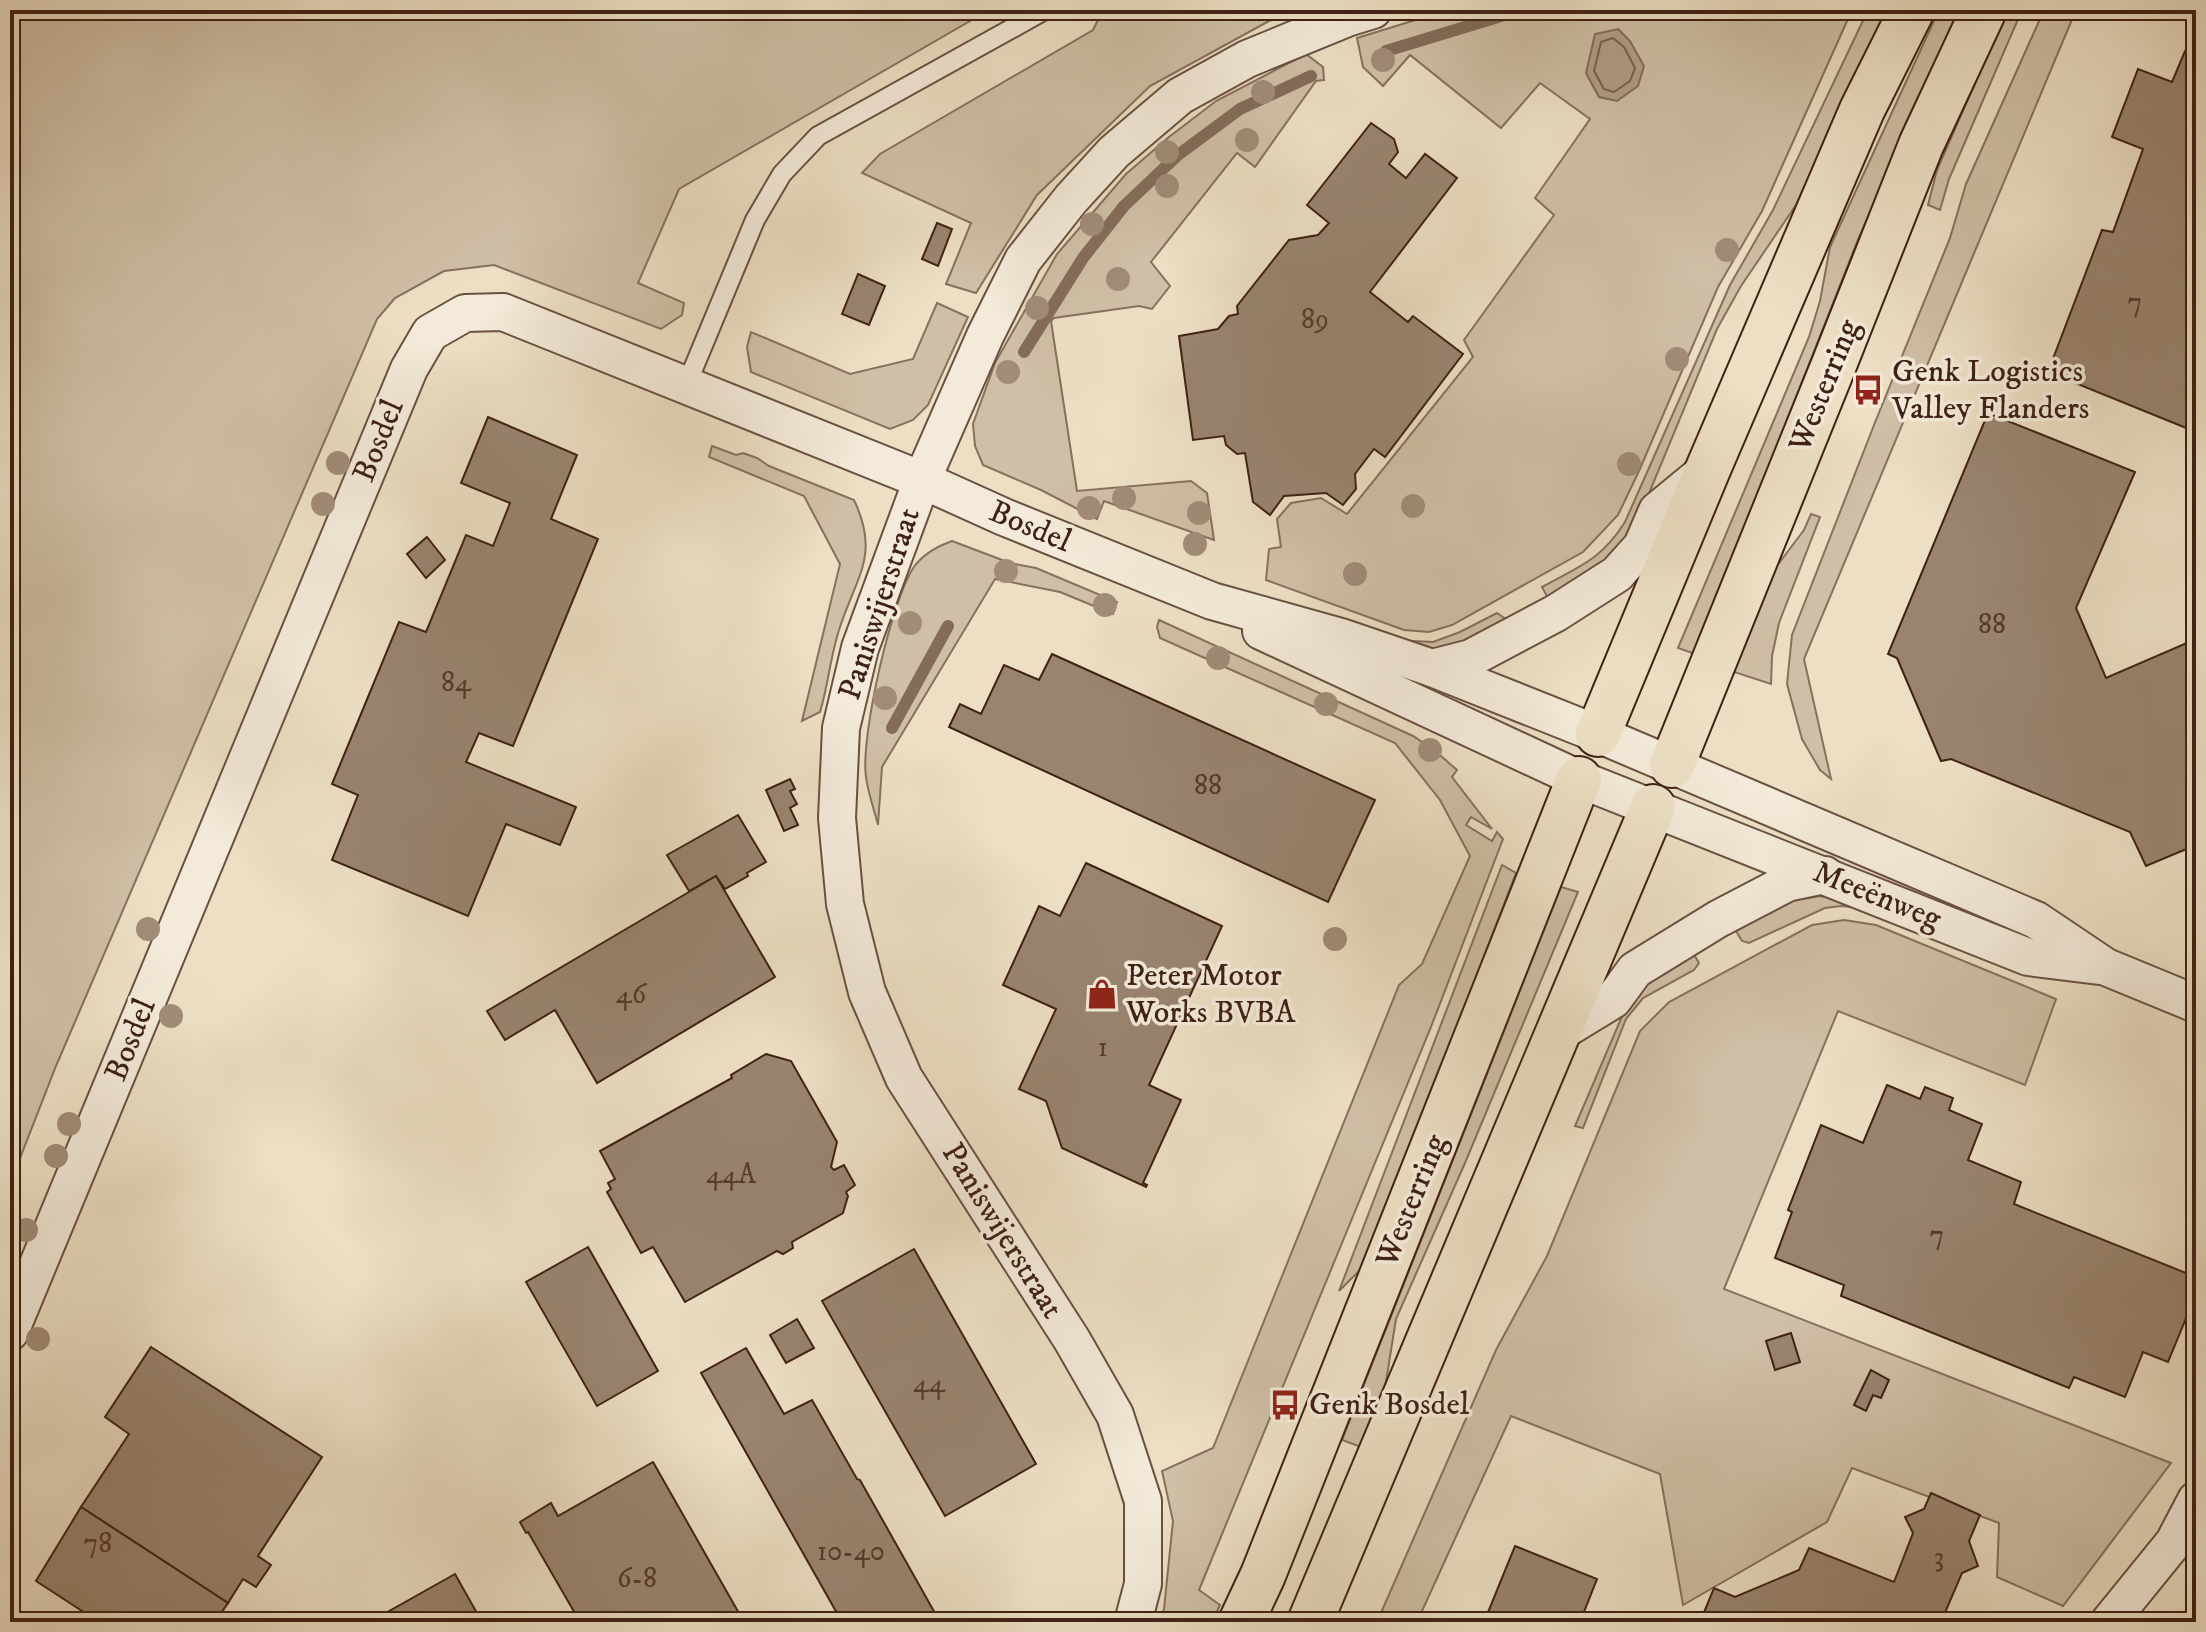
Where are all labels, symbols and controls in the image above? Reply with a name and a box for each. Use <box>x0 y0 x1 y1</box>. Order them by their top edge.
house number: 7 <box>2128 285 2142 320</box>
house number: 89 <box>1301 302 1329 337</box>
street label: Westerring <box>1780 313 1870 459</box>
place label: Genk Logistics Valley Flanders <box>1891 352 2090 429</box>
bus stop icon: Genk Logistics Valley Flanders <box>1851 373 1885 407</box>
street label: Bosdel <box>344 394 414 488</box>
street label: Bosdel <box>983 492 1077 562</box>
street label: Paniswijerstraat <box>830 503 930 705</box>
house number: 88 <box>1978 607 2006 642</box>
house number: 84 <box>441 665 472 700</box>
house number: 88 <box>1194 768 1222 803</box>
street label: Meeënweg <box>1807 852 1947 940</box>
place label: Peter Motor Works BVBA <box>1125 956 1296 1033</box>
house number: 46 <box>616 977 648 1012</box>
shop icon: Peter Motor Works BVBA <box>1085 977 1119 1011</box>
street label: Bosdel <box>96 993 166 1087</box>
house number: 1 <box>1098 1030 1108 1065</box>
street label: Westerring <box>1367 1128 1457 1274</box>
street label: Paniswijerstraat <box>932 1136 1072 1326</box>
house number: 44A <box>706 1157 757 1192</box>
house number: 7 <box>1930 1218 1944 1253</box>
house number: 44 <box>913 1366 946 1401</box>
place label: Genk Bosdel <box>1309 1385 1470 1425</box>
bus stop icon: Genk Bosdel <box>1268 1388 1302 1422</box>
house number: 78 <box>84 1526 112 1561</box>
house number: 10-40 <box>817 1534 885 1569</box>
house number: 3 <box>1934 1540 1944 1575</box>
house number: 6-8 <box>617 1561 657 1596</box>

